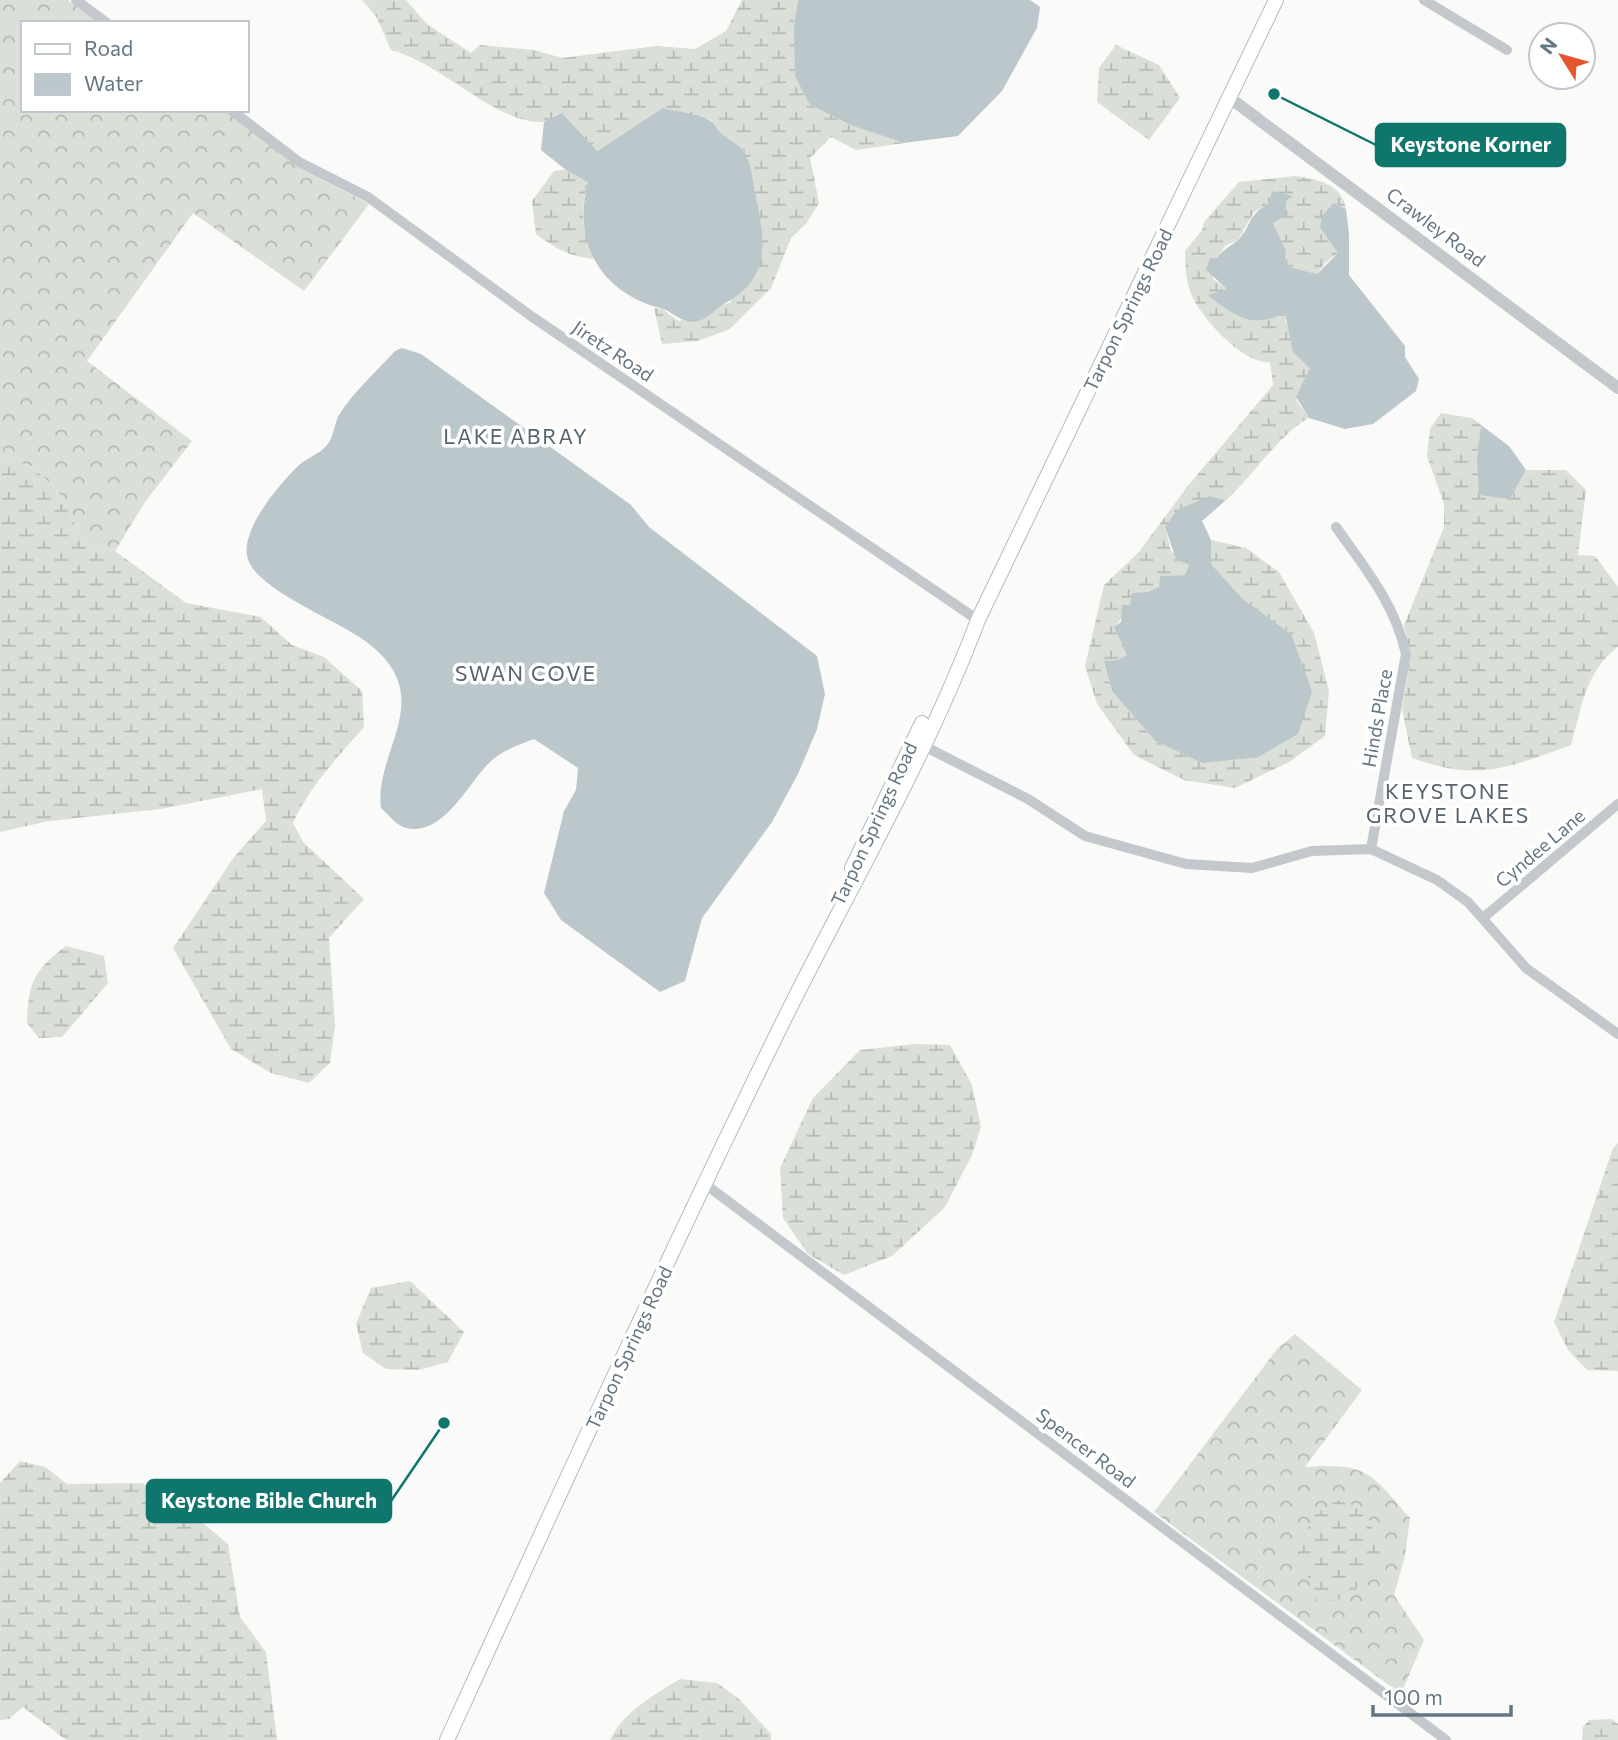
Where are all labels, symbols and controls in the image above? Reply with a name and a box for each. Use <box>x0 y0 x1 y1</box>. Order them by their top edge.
legend <box>21 21 248 112</box>
north arrow <box>1527 21 1597 91</box>
text: N <box>1535 33 1562 58</box>
text: Road <box>84 35 133 60</box>
text: Water <box>84 70 143 95</box>
callout: Keystone Korner <box>1376 124 1565 166</box>
text: Keystone Korner <box>1391 131 1552 156</box>
street label: Crawley Road <box>1382 182 1490 271</box>
street label: Tarpon Springs Road <box>1078 225 1177 395</box>
street label: Jiretz Road <box>568 315 658 386</box>
district label: LAKE ABRAY <box>443 423 589 448</box>
district label: SWAN COVE <box>455 660 597 685</box>
street label: Hinds Place <box>1357 667 1396 769</box>
street label: Tarpon Springs Road <box>826 738 922 909</box>
district label: KEYSTONE GROVE LAKES <box>1366 778 1530 827</box>
street label: Cyndee Lane <box>1490 804 1589 892</box>
street label: Tarpon Springs Road <box>581 1262 677 1433</box>
street label: Spencer Road <box>1032 1403 1140 1492</box>
callout: Keystone Bible Church <box>147 1480 391 1522</box>
text: Keystone Bible Church <box>161 1487 377 1512</box>
scale bar <box>1373 1674 1511 1718</box>
text: 100 m <box>1384 1684 1443 1709</box>

